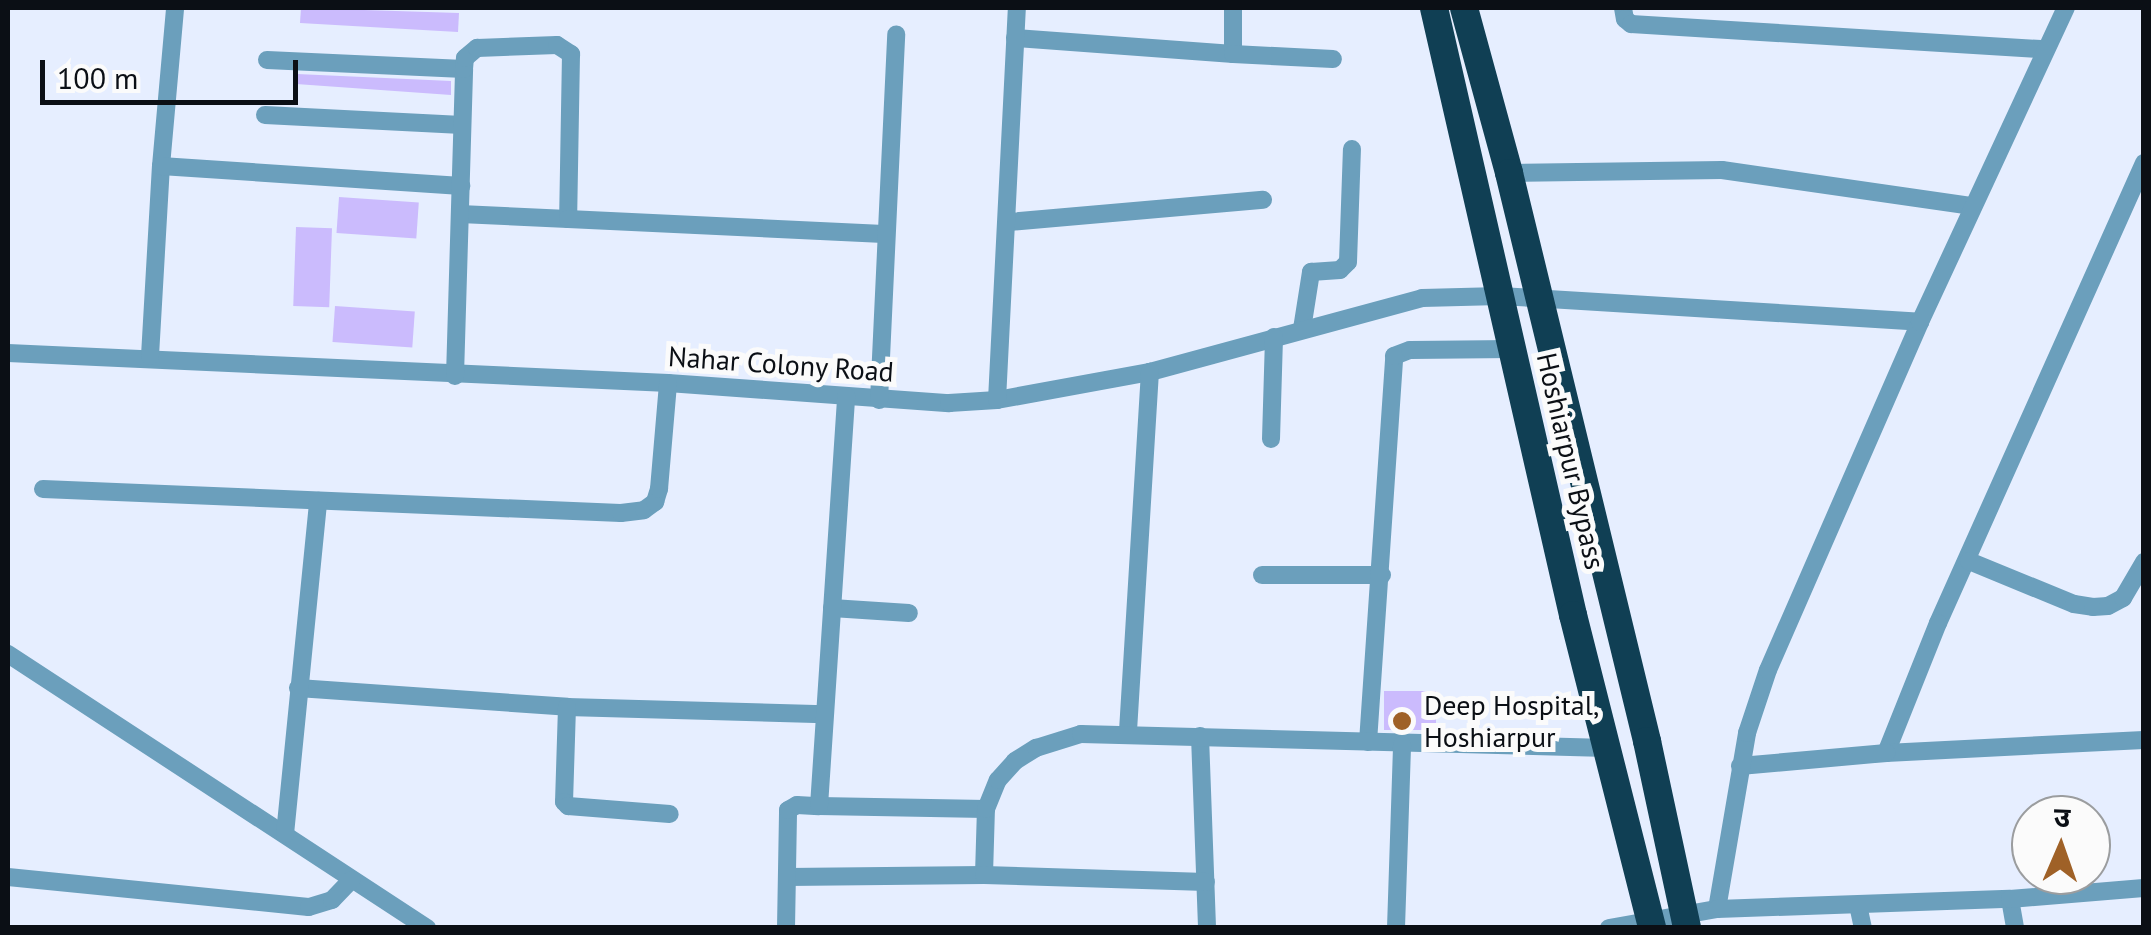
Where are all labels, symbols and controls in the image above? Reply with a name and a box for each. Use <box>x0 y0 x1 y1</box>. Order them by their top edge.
scale bar <box>45 40 302 102</box>
text: 100 m <box>57 58 138 97</box>
street label: Nahar Colony Road <box>666 339 896 389</box>
street label: Hoshiarpur Bypass <box>1530 350 1612 572</box>
place label: Deep Hospital, Hoshiarpur <box>1424 688 1599 754</box>
marker: Deep Hospital, Hoshiarpur <box>1389 708 1415 734</box>
north arrow <box>2011 795 2111 895</box>
text: उ <box>2053 798 2071 835</box>

